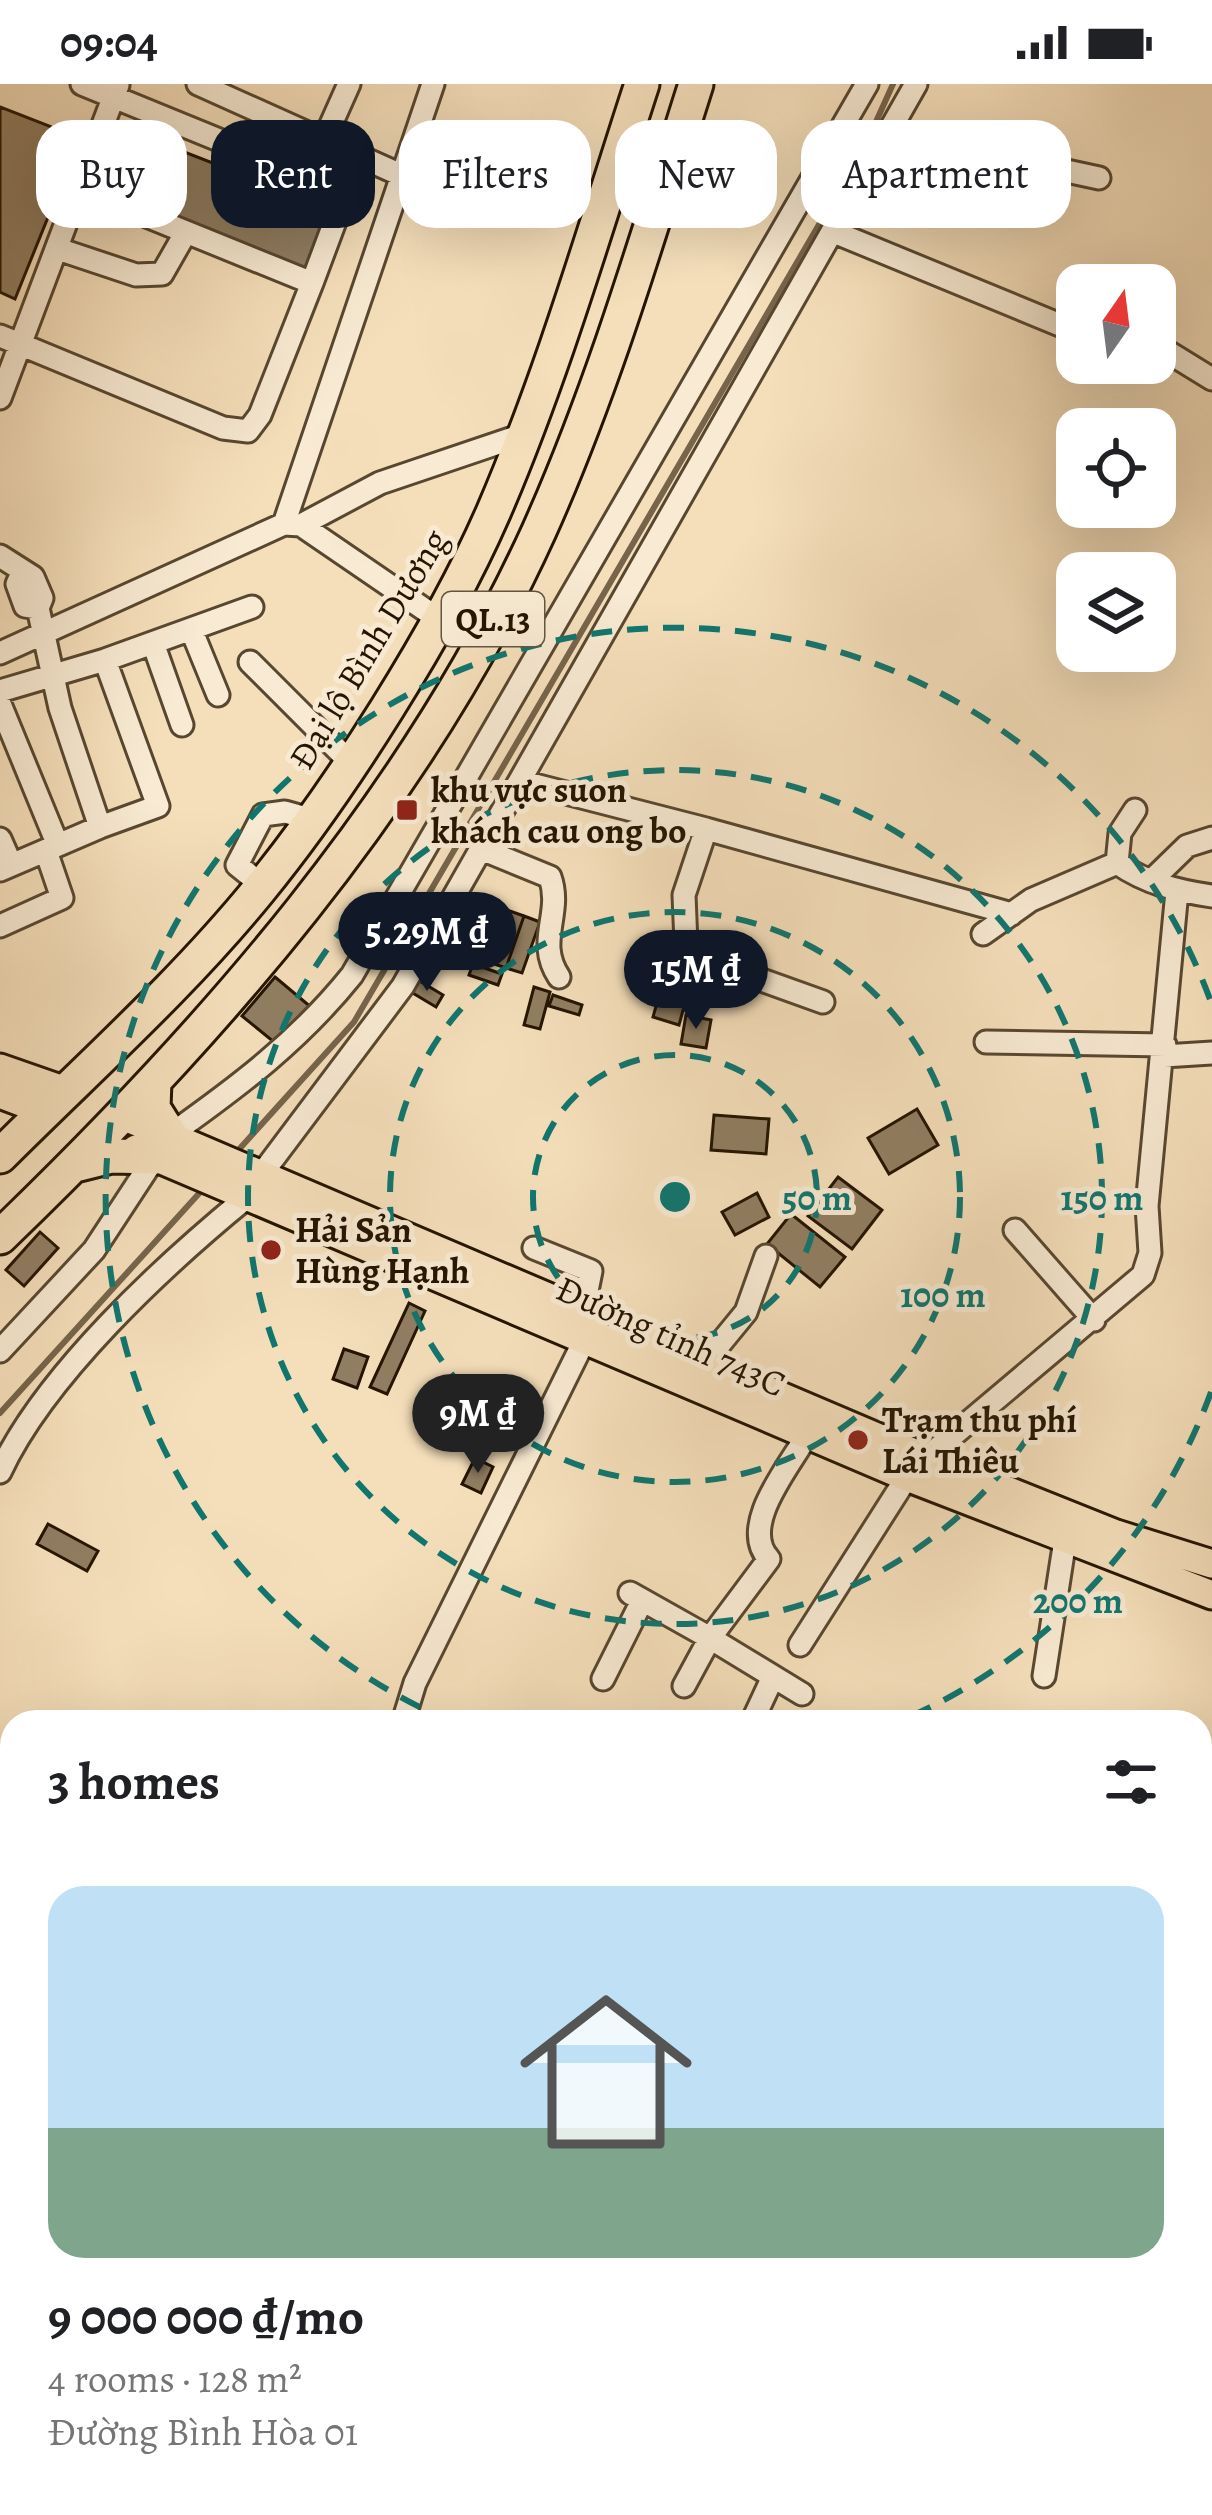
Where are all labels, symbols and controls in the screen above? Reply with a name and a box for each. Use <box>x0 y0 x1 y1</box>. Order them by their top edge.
text: 09:04 <box>60 11 158 73</box>
chip: Buy <box>36 120 187 228</box>
chip: Rent <box>211 120 375 228</box>
chip: Filters <box>399 120 591 228</box>
chip: New <box>615 120 777 228</box>
chip: Apartment <box>801 120 1071 228</box>
north arrow <box>1056 264 1176 384</box>
map controls <box>1056 264 1176 672</box>
button: locate <box>1056 408 1176 528</box>
street label: Đại lộ Bình Dương <box>277 520 459 778</box>
button: layers <box>1056 552 1176 672</box>
road number: QL.13 <box>442 592 544 646</box>
place label: khu vực suon khách cau ong bo <box>431 765 687 855</box>
marker: khu vực suon khách cau ong bo <box>394 797 420 823</box>
pin: 5.29M ₫ <box>316 892 538 994</box>
text: 5.29M ₫ <box>365 904 489 957</box>
pin: 15M ₫ <box>612 930 780 1032</box>
text: 15M ₫ <box>651 942 741 995</box>
text: 50 m <box>782 1173 852 1222</box>
text: 150 m <box>1061 1173 1143 1222</box>
centre of rings <box>654 1176 696 1218</box>
place label: Hải Sản Hùng Hạnh <box>295 1205 469 1295</box>
marker: Hải Sản Hùng Hạnh <box>258 1237 284 1263</box>
street label: Đường tỉnh 743C <box>549 1264 793 1408</box>
text: 100 m <box>900 1270 986 1319</box>
pin: 9M ₫ <box>407 1374 549 1476</box>
text: 9M ₫ <box>439 1386 517 1439</box>
place label: Trạm thu phí Lái Thiêu <box>882 1395 1077 1485</box>
marker: Trạm thu phí Lái Thiêu <box>845 1427 871 1453</box>
text: 200 m <box>1033 1576 1123 1625</box>
text: 3 homes <box>48 1747 220 1817</box>
icon: filters <box>1098 1749 1164 1815</box>
icon: home <box>498 1964 714 2180</box>
text: 9 000 000 ₫/mo <box>48 2282 364 2352</box>
text: 4 rooms · 128 m² <box>48 2352 302 2405</box>
text: Đường Bình Hòa 01 <box>48 2405 358 2458</box>

